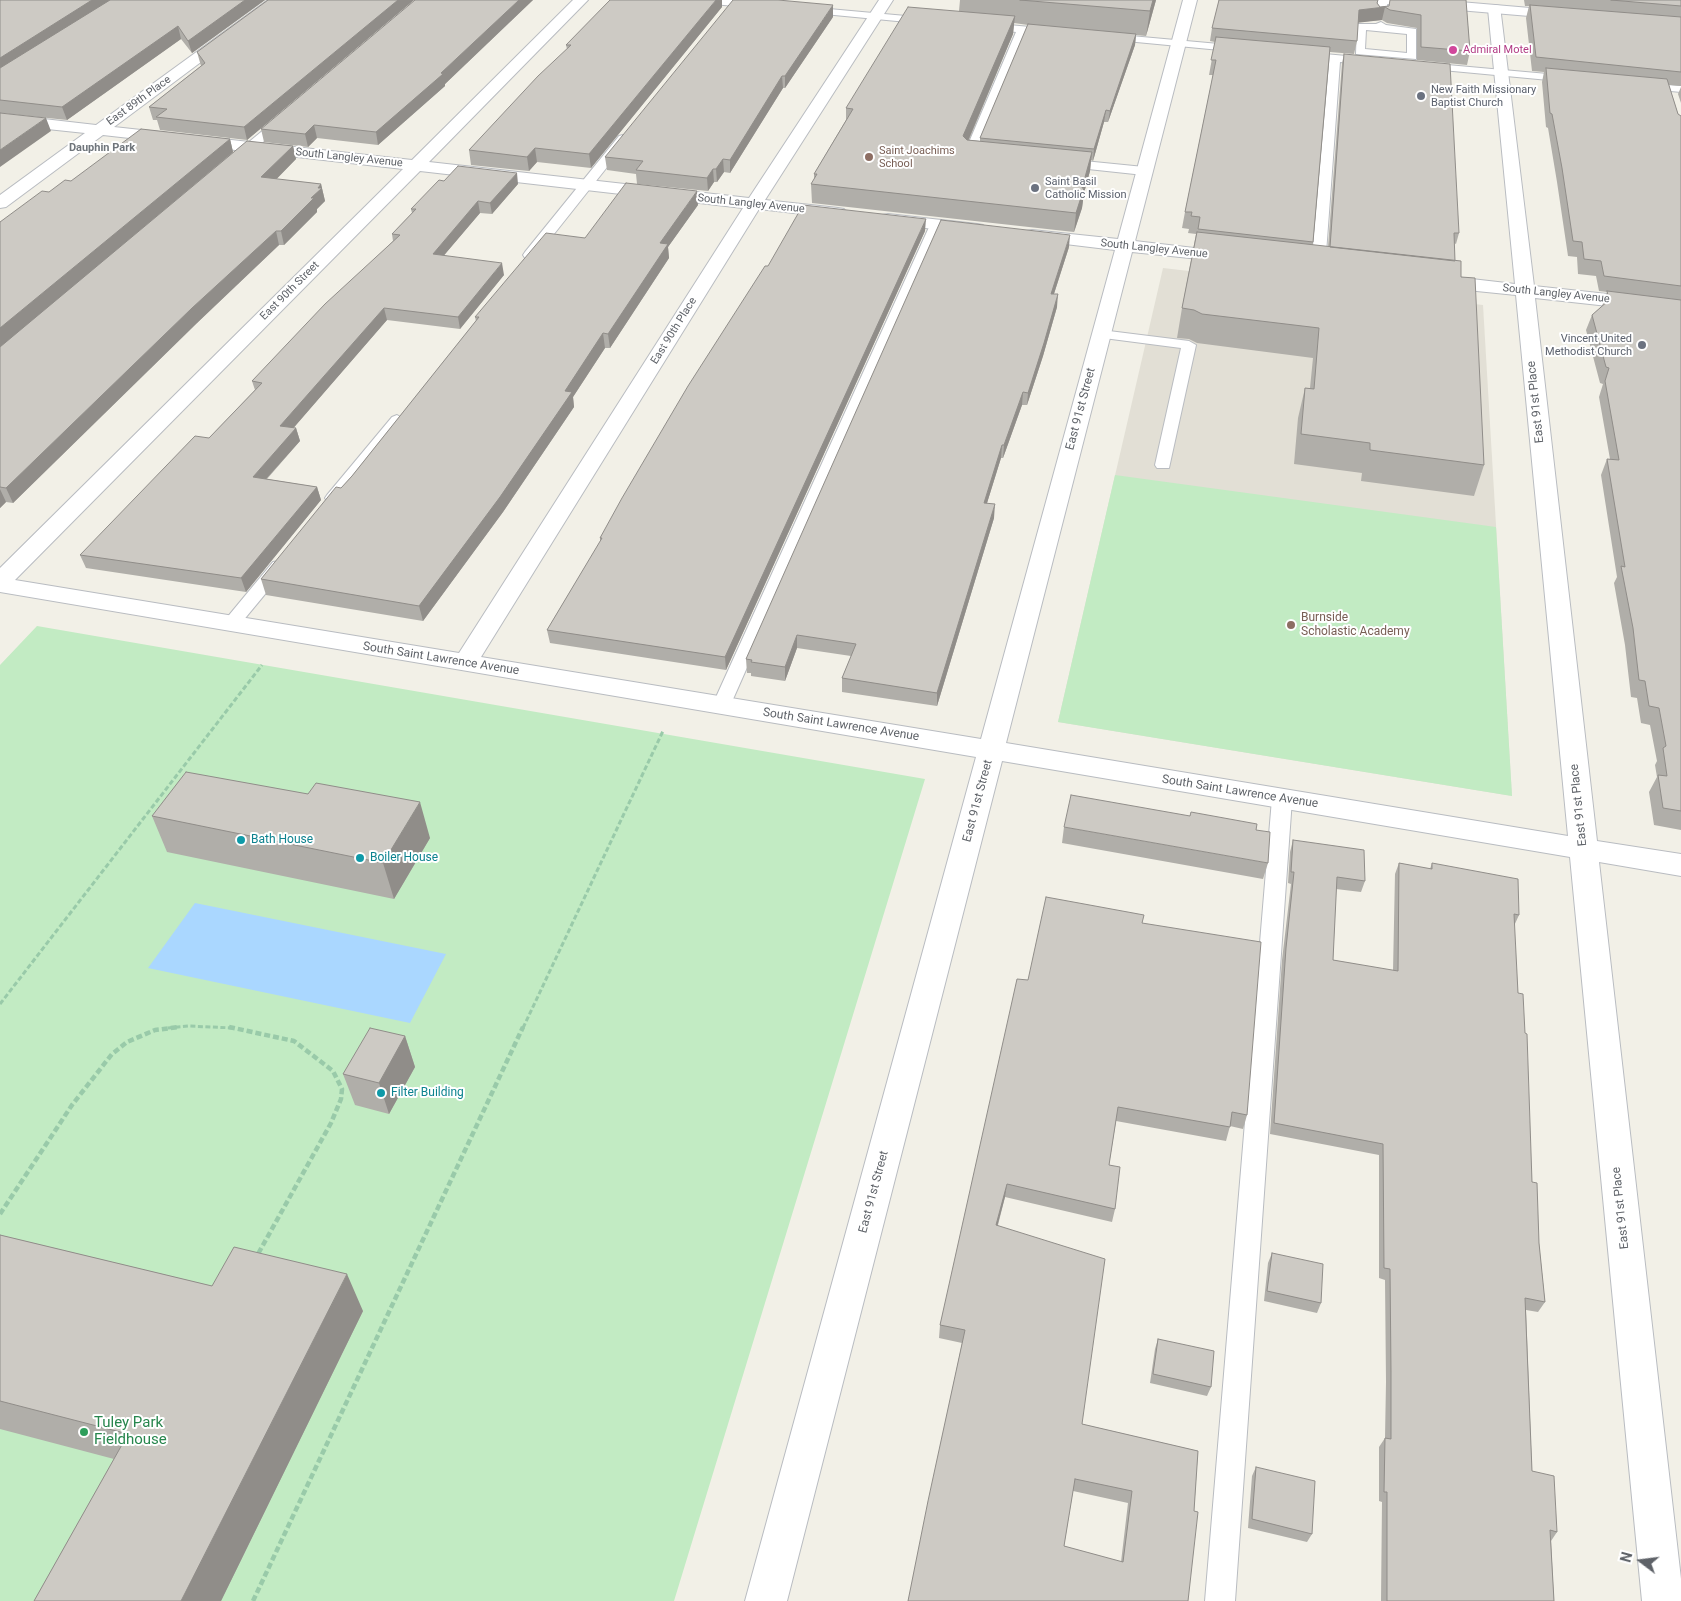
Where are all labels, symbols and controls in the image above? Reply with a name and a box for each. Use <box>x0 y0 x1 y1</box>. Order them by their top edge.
place label: Admiral Motel <box>1463 43 1532 57</box>
marker: Admiral Motel <box>1447 44 1459 56</box>
street label: East 89th Place <box>104 73 174 129</box>
place label: New Faith Missionary Baptist Church <box>1431 83 1536 109</box>
marker: New Faith Missionary Baptist Church <box>1415 90 1427 102</box>
district label: Dauphin Park <box>69 141 135 155</box>
place label: Saint Joachims School <box>879 144 955 170</box>
street label: South Langley Avenue <box>295 146 403 170</box>
marker: Saint Joachims School <box>863 151 875 163</box>
place label: Saint Basil Catholic Mission <box>1045 175 1127 201</box>
marker: Saint Basil Catholic Mission <box>1029 182 1041 194</box>
street label: South Langley Avenue <box>697 192 805 216</box>
street label: South Langley Avenue <box>1100 237 1208 261</box>
street label: East 90th Street <box>258 259 322 323</box>
street label: South Langley Avenue <box>1502 282 1610 306</box>
street label: East 90th Place <box>648 295 700 367</box>
place label: Vincent United Methodist Church <box>1545 332 1632 358</box>
marker: Vincent United Methodist Church <box>1636 339 1648 351</box>
street label: East 91st Place <box>1525 360 1547 444</box>
street label: East 91st Street <box>1063 366 1099 452</box>
place label: Burnside Scholastic Academy <box>1301 611 1410 639</box>
marker: Burnside Scholastic Academy <box>1285 619 1297 631</box>
street label: South Saint Lawrence Avenue <box>362 640 520 678</box>
street label: South Saint Lawrence Avenue <box>762 706 920 744</box>
street label: East 91st Street <box>960 758 996 844</box>
street label: East 91st Place <box>1568 763 1590 847</box>
street label: South Saint Lawrence Avenue <box>1161 773 1319 811</box>
place label: Bath House <box>251 833 313 847</box>
marker: Bath House <box>235 834 247 846</box>
place label: Boiler House <box>370 851 438 865</box>
marker: Boiler House <box>354 852 366 864</box>
place label: Filter Building <box>391 1086 464 1100</box>
marker: Filter Building <box>375 1087 387 1099</box>
street label: East 91st Street <box>856 1149 892 1235</box>
street label: East 91st Place <box>1610 1166 1632 1250</box>
place label: Tuley Park Fieldhouse <box>94 1414 167 1449</box>
marker: Tuley Park Fieldhouse <box>78 1426 90 1438</box>
north arrow <box>1616 1536 1666 1586</box>
text: N <box>1618 1550 1636 1564</box>

